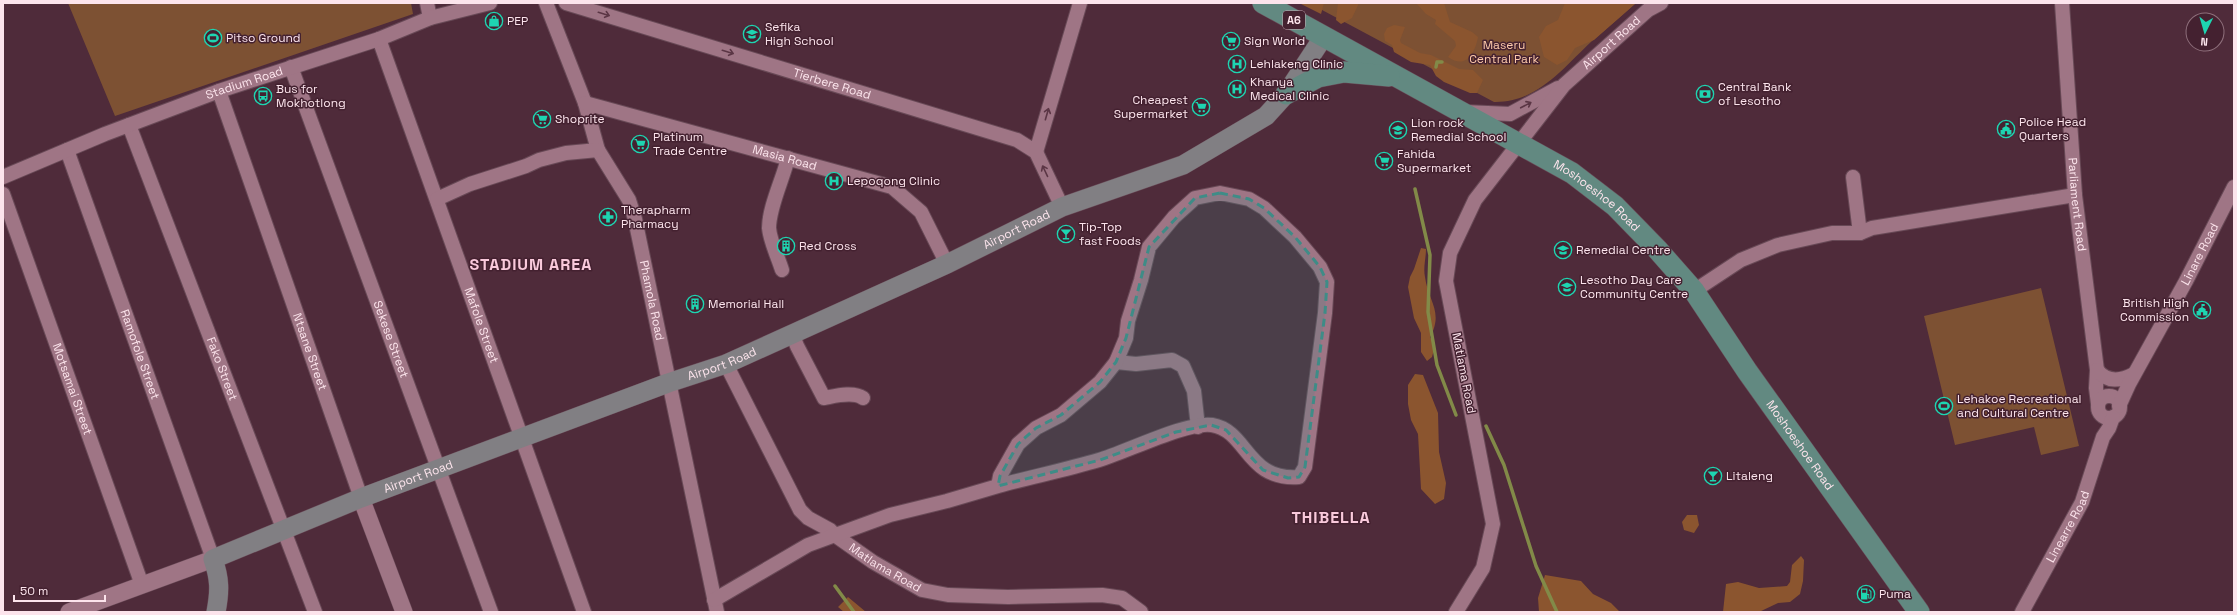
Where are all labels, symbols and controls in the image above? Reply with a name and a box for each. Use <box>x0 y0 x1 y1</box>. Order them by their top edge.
shop icon: PEP <box>484 11 504 31</box>
one-way arrow <box>597 11 610 18</box>
road number: A6 <box>1283 11 1305 29</box>
north arrow <box>2185 12 2225 52</box>
place label: PEP <box>507 13 528 29</box>
street label: Airport Road <box>1579 13 1644 73</box>
place label: Sefika High School <box>765 19 834 49</box>
school or university icon: Sefika High School <box>742 24 762 44</box>
sports icon: Pitso Ground <box>203 28 223 48</box>
place label: Pitso Ground <box>226 30 301 46</box>
supermarket icon: Sign World <box>1221 31 1241 51</box>
place label: Sign World <box>1244 33 1305 49</box>
text: N <box>2200 35 2208 49</box>
park label: Maseru Central Park <box>1469 37 1539 67</box>
one-way arrow <box>721 49 734 56</box>
hospital icon: Lehlakeng Clinic <box>1227 54 1247 74</box>
place label: Lehlakeng Clinic <box>1250 56 1343 72</box>
street label: Stadium Road <box>203 63 285 103</box>
street label: Tierbere Road <box>791 64 873 103</box>
place label: Khanya Medical Clinic <box>1250 74 1329 104</box>
hospital icon: Khanya Medical Clinic <box>1227 79 1247 99</box>
place label: Central Bank of Lesotho <box>1718 79 1792 109</box>
place label: Bus for Mokhotlong <box>276 81 346 111</box>
bank icon: Central Bank of Lesotho <box>1695 84 1715 104</box>
bus stop icon: Bus for Mokhotlong <box>253 86 273 106</box>
place label: Cheapest Supermarket <box>1114 92 1188 122</box>
supermarket icon: Cheapest Supermarket <box>1191 97 1211 117</box>
one-way arrow <box>1520 101 1532 108</box>
one-way arrow <box>1044 108 1051 121</box>
supermarket icon: Shoprite <box>532 109 552 129</box>
place label: Shoprite <box>555 111 605 127</box>
place label: Police Head Quarters <box>2019 114 2086 144</box>
place label: Lion rock Remedial School <box>1411 115 1506 145</box>
public building icon: Police Head Quarters <box>1996 119 2016 139</box>
school or university icon: Lion rock Remedial School <box>1388 120 1408 140</box>
place label: Platinum Trade Centre <box>653 129 727 159</box>
supermarket icon: Platinum Trade Centre <box>630 134 650 154</box>
street label: Masia Road <box>751 141 819 174</box>
place label: Fahida Supermarket <box>1397 146 1471 176</box>
supermarket icon: Fahida Supermarket <box>1374 151 1394 171</box>
street label: Moshoeshoe Road <box>1551 156 1643 235</box>
street label: Parliament Road <box>2064 157 2090 252</box>
one-way arrow <box>1041 166 1048 178</box>
hospital icon: Lepoqong Clinic <box>824 171 844 191</box>
place label: Lepoqong Clinic <box>847 173 940 189</box>
place label: Therapharm Pharmacy <box>621 202 691 232</box>
street label: Airport Road <box>980 206 1053 253</box>
pharmacy icon: Therapharm Pharmacy <box>598 207 618 227</box>
place label: Tip-Top fast Foods <box>1079 219 1141 249</box>
street label: Linare Road <box>2177 220 2222 288</box>
bar icon: Tip-Top fast Foods <box>1056 224 1076 244</box>
building icon: Red Cross <box>776 236 796 256</box>
place label: Red Cross <box>799 238 857 254</box>
school or university icon: Remedial Centre <box>1553 240 1573 260</box>
place label: Remedial Centre <box>1576 242 1671 258</box>
district label: STADIUM AREA <box>470 254 592 275</box>
street label: Phamola Road <box>636 259 668 342</box>
place label: Lesotho Day Care Community Centre <box>1580 272 1688 302</box>
school or university icon: Lesotho Day Care Community Centre <box>1557 277 1577 297</box>
street label: Mafole Street <box>461 285 502 365</box>
building icon: Memorial Hall <box>685 294 705 314</box>
place label: British High Commission <box>2120 295 2189 325</box>
place label: Memorial Hall <box>708 296 784 312</box>
street label: Sekese Street <box>369 298 412 380</box>
public building icon: British High Commission <box>2192 300 2212 320</box>
street label: Ramofole Street <box>117 307 163 401</box>
street label: Ntsane Street <box>289 311 331 392</box>
street label: Matlama Road <box>1448 331 1480 415</box>
street label: Fako Street <box>203 335 241 403</box>
street label: Motsamai Street <box>49 341 96 437</box>
street label: Airport Road <box>685 343 759 384</box>
place label: Lehakoe Recreational and Cultural Centre <box>1957 391 2081 421</box>
sports icon: Lehakoe Recreational and Cultural Centre <box>1934 396 1954 416</box>
street label: Moshoeshoe Road <box>1762 397 1837 493</box>
street label: Airport Road <box>381 456 455 497</box>
bar icon: Litaleng <box>1703 466 1723 486</box>
place label: Litaleng <box>1726 468 1773 484</box>
street label: Linearre Road <box>2042 489 2093 566</box>
district label: THIBELLA <box>1291 507 1371 528</box>
street label: Matlama Road <box>846 539 924 596</box>
scale bar <box>14 577 105 603</box>
text: 50 m <box>20 583 48 599</box>
fuel station icon: Puma <box>1856 584 1876 604</box>
place label: Puma <box>1879 586 1911 602</box>

